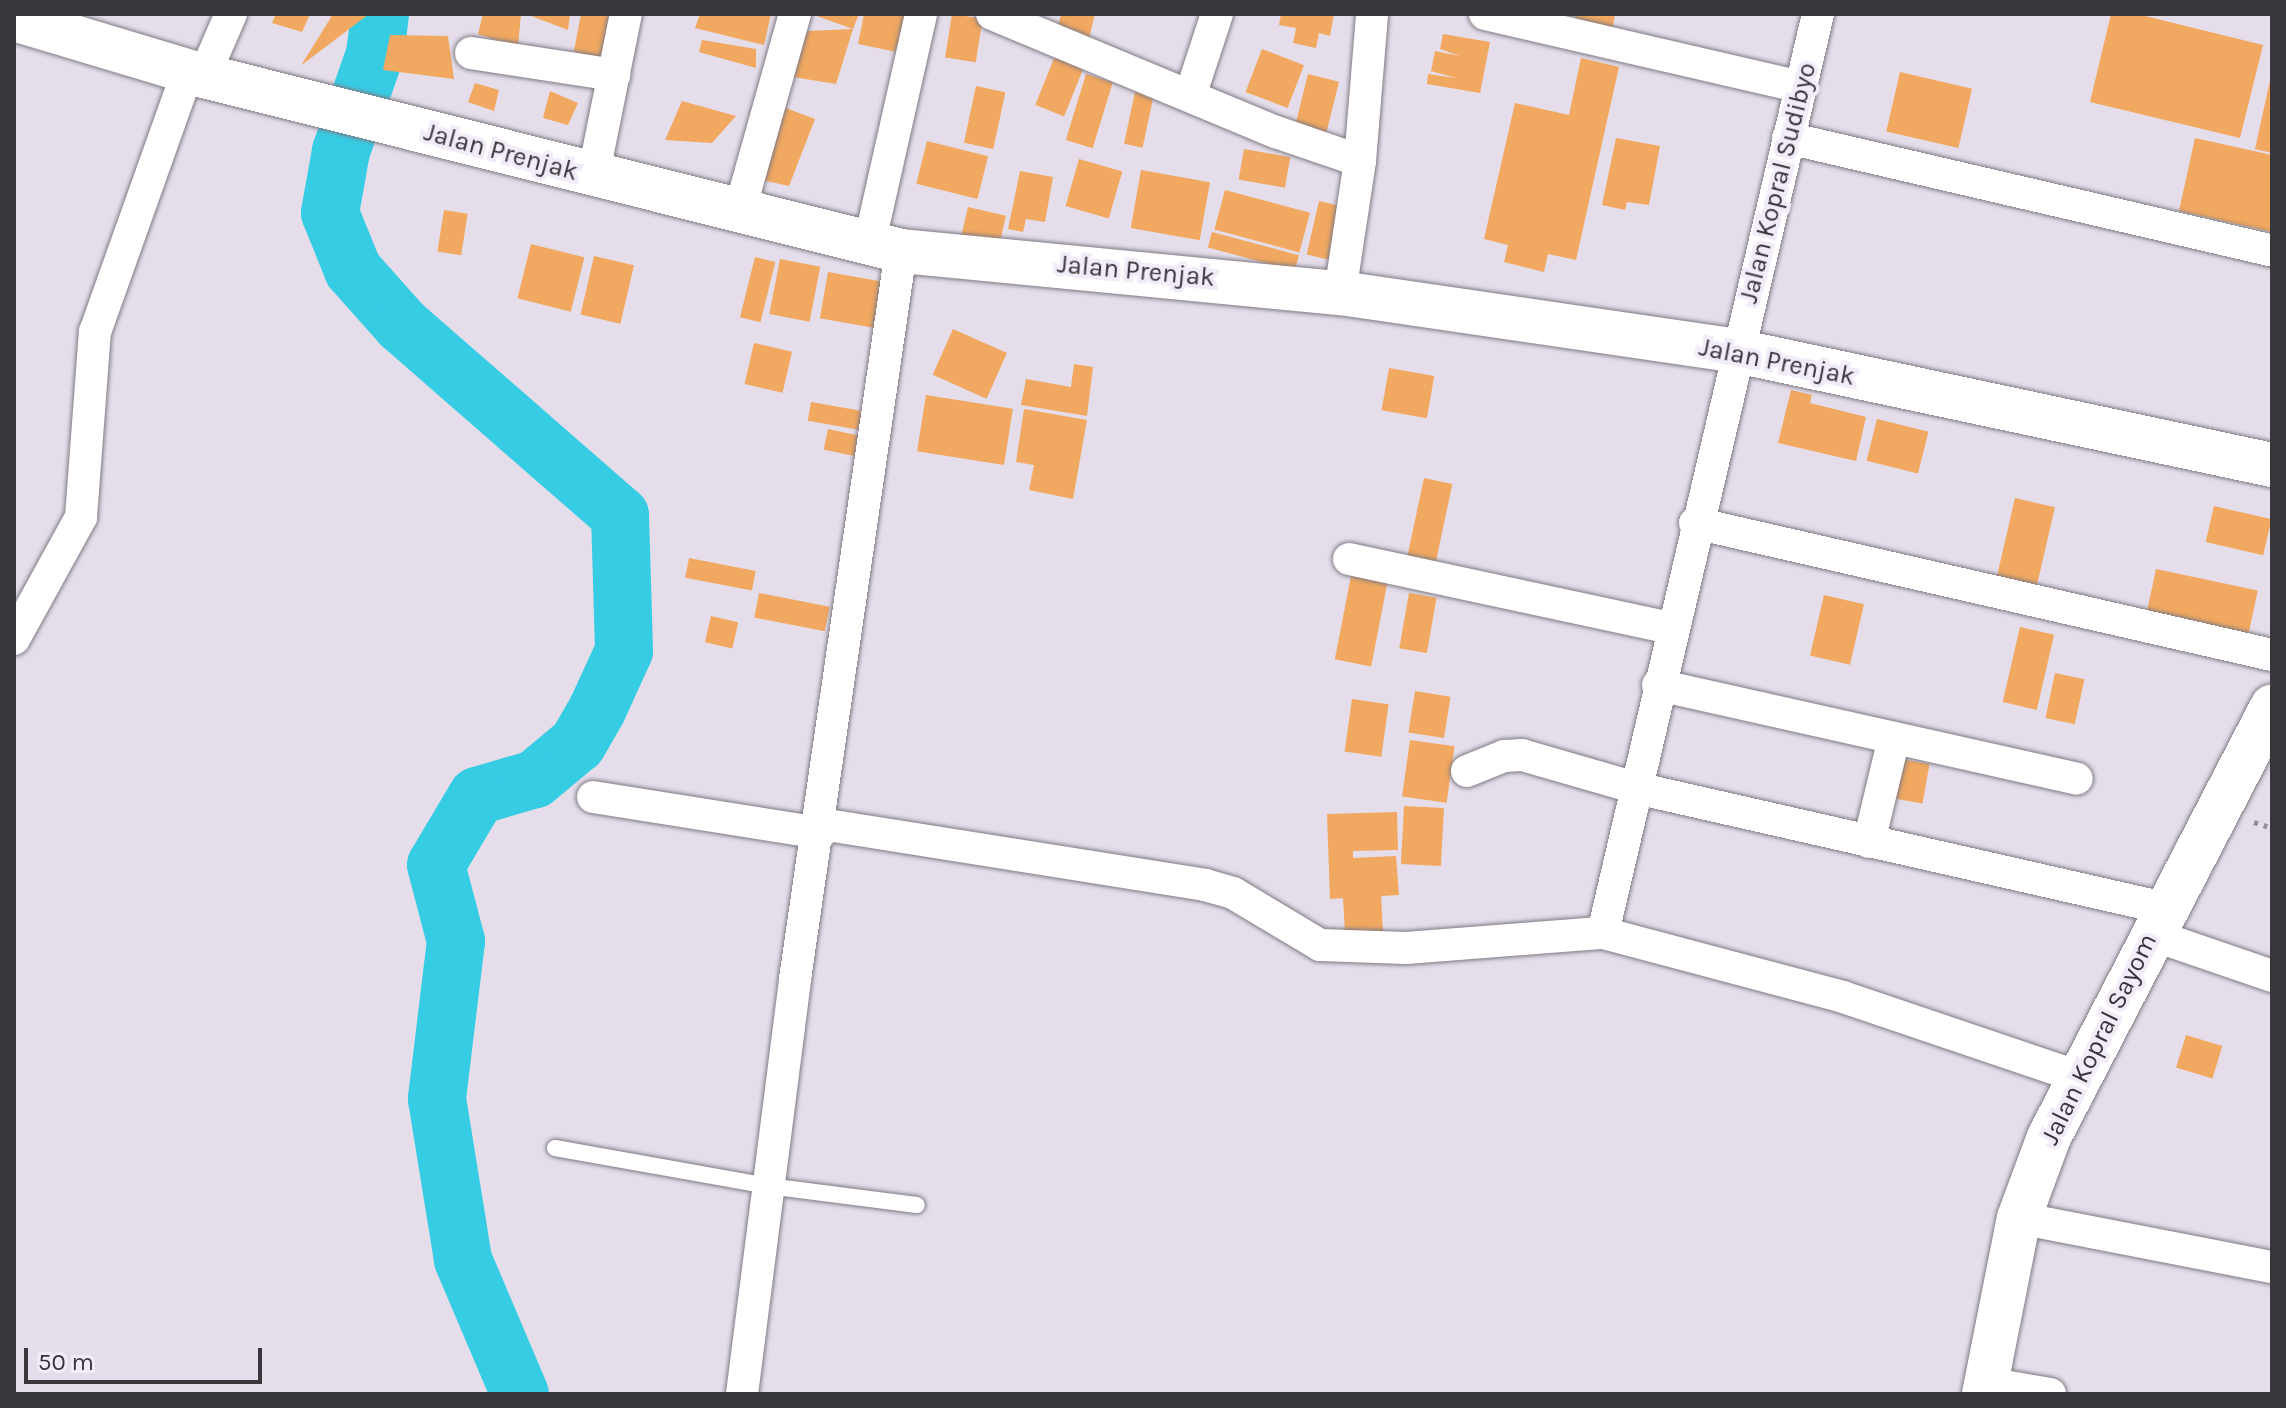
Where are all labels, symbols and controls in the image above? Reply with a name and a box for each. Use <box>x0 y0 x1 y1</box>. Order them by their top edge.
street label: Jalan Kopral Sudibyo <box>1733 59 1823 307</box>
street label: Jalan Prenjak <box>421 116 581 188</box>
street label: Jalan Prenjak <box>1056 249 1216 293</box>
street label: Jalan Prenjak <box>1696 332 1858 392</box>
street label: Jalan Kopral Sayom <box>2034 928 2164 1150</box>
scale bar <box>28 1332 266 1382</box>
text: 50 m <box>38 1348 94 1376</box>

